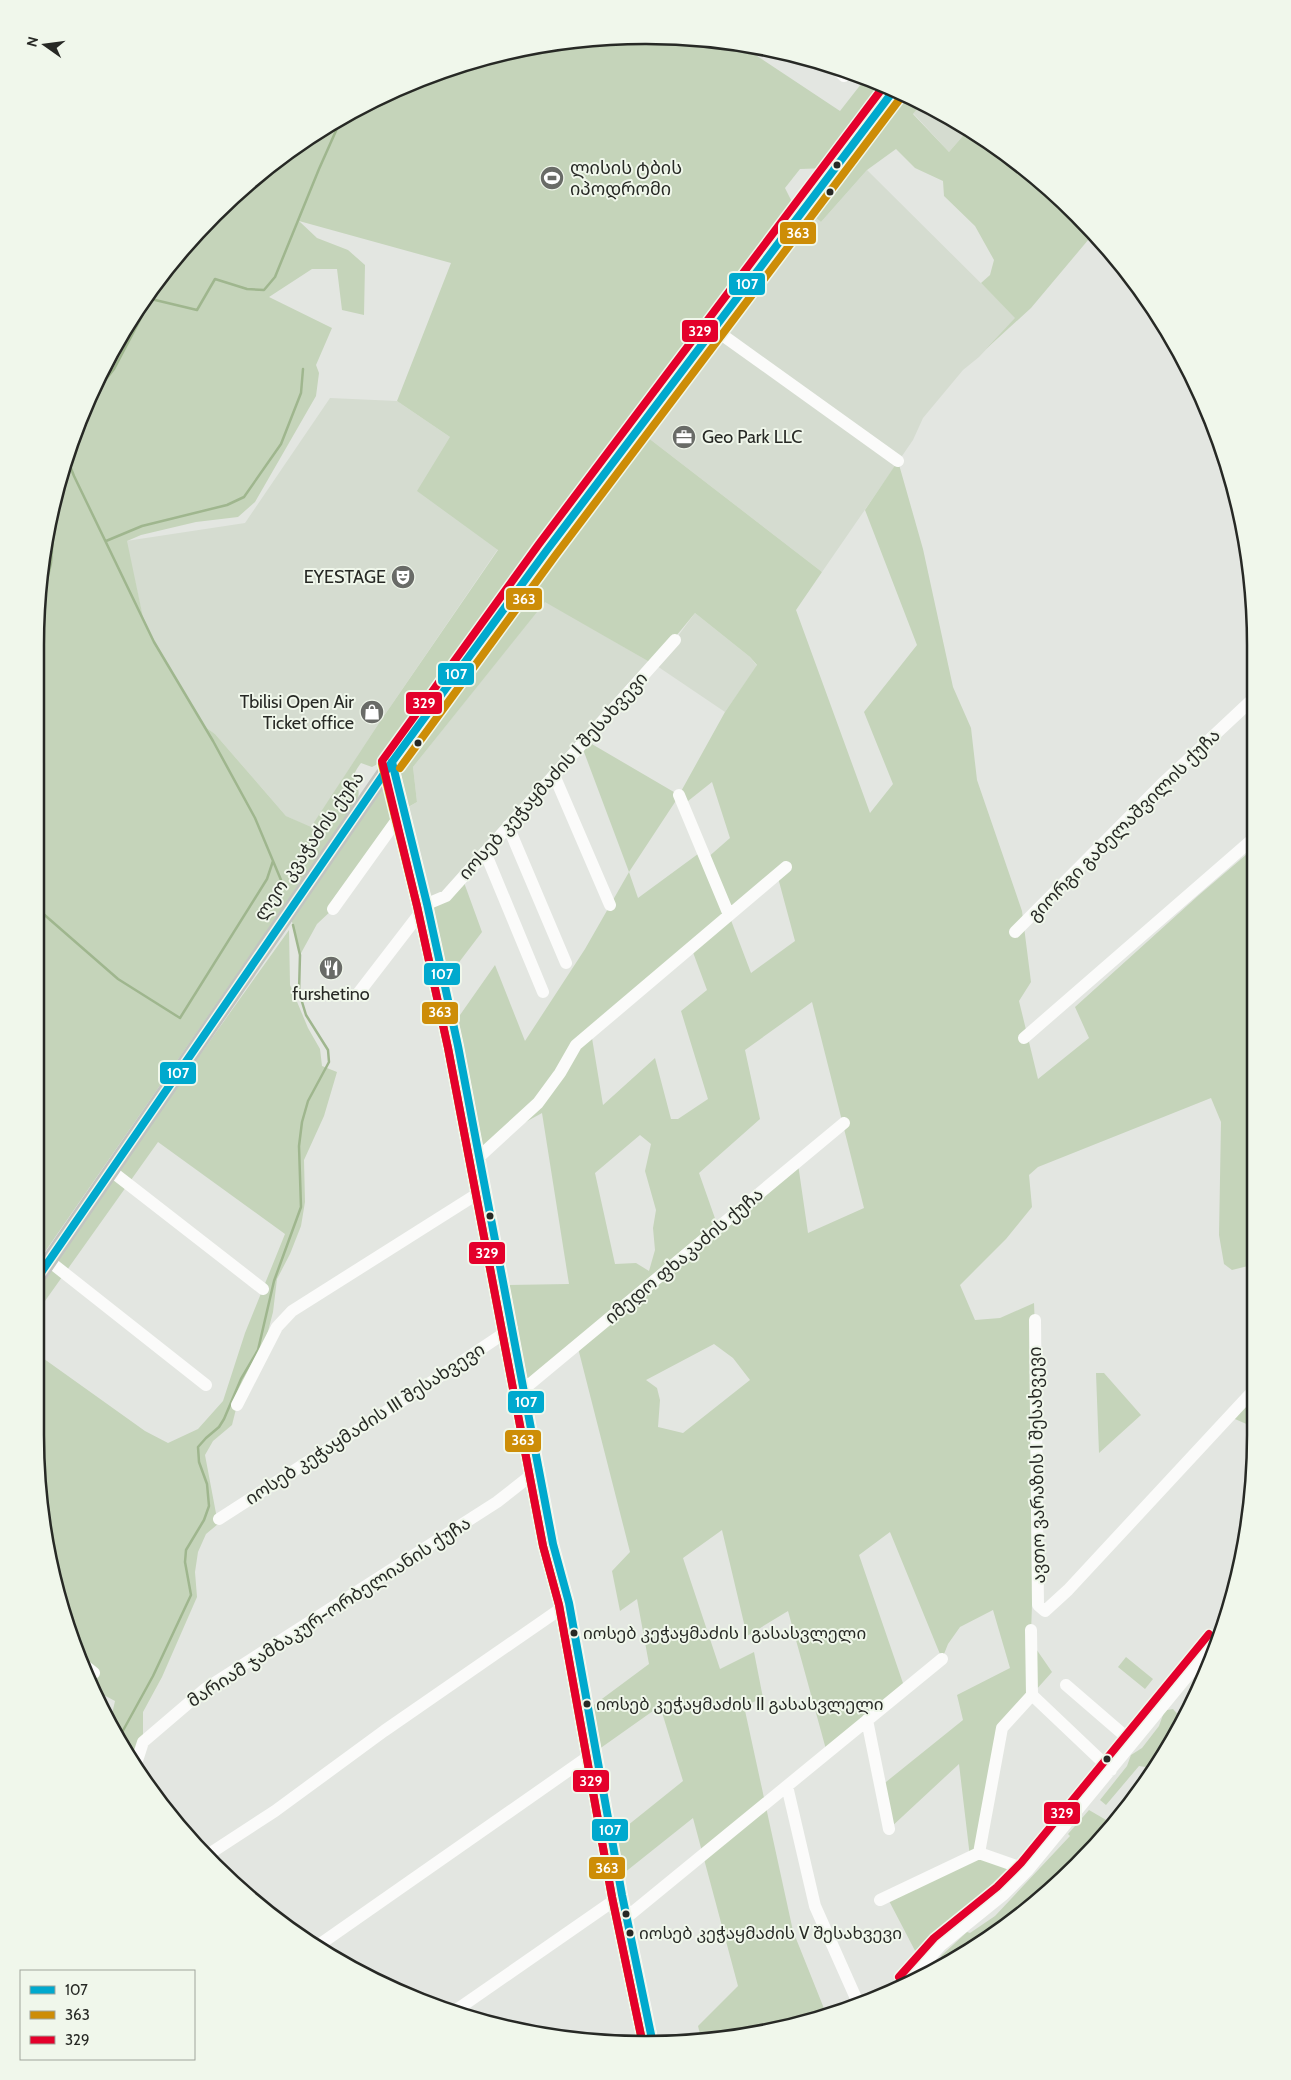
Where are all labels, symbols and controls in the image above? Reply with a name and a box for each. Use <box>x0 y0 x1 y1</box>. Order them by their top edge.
north arrow <box>20 20 70 70</box>
text: N <box>22 35 42 49</box>
place label: ლისის ტბის იპოდრომი <box>570 157 682 200</box>
unlabelled marker <box>832 160 842 170</box>
sports icon: ლისის ტბის იპოდრომი <box>539 165 565 191</box>
unlabelled marker <box>825 187 835 197</box>
line badge: 363 <box>779 221 817 245</box>
text: 363 <box>787 224 809 242</box>
line badge: 107 <box>728 272 766 296</box>
text: 107 <box>736 275 759 293</box>
line badge: 329 <box>681 319 719 343</box>
text: 329 <box>689 322 712 340</box>
office icon: Geo Park LLC <box>671 424 697 450</box>
place label: Geo Park LLC <box>702 426 802 448</box>
theatre icon: EYESTAGE <box>390 564 416 590</box>
place label: EYESTAGE <box>304 566 386 588</box>
line badge: 363 <box>505 587 543 611</box>
text: 363 <box>513 590 535 608</box>
line badge: 107 <box>437 662 475 686</box>
text: 107 <box>445 665 468 683</box>
street label: იოსებ კეჭაყმაძის I შესახვევი <box>454 668 652 884</box>
place label: Tbilisi Open Air Ticket office <box>240 691 354 734</box>
line badge: 329 <box>405 691 443 715</box>
text: 329 <box>413 694 436 712</box>
shop icon: Tbilisi Open Air Ticket office <box>359 699 385 725</box>
street label: გიორგი გაბელაშვილის ქუჩა <box>1023 724 1225 926</box>
unlabelled marker <box>413 738 423 748</box>
street label: ლეო კვაჭაძის ქუჩა <box>249 767 369 925</box>
restaurant icon: furshetino <box>318 955 344 981</box>
line badge: 107 <box>423 962 461 986</box>
text: 107 <box>431 965 454 983</box>
place label: furshetino <box>292 983 370 1005</box>
line badge: 363 <box>421 1001 459 1025</box>
text: 363 <box>429 1003 451 1021</box>
line badge: 107 <box>159 1061 197 1085</box>
text: 107 <box>167 1064 190 1082</box>
street label: იმედო ფხაკაძის ქუჩა <box>600 1183 768 1329</box>
unlabelled marker <box>485 1211 495 1221</box>
line badge: 329 <box>468 1241 506 1265</box>
text: 329 <box>476 1244 499 1262</box>
street label: იოსებ კეჭაყმაძის III შესახვევი <box>241 1338 489 1510</box>
street label: ავთო ვარაზის I შესახვევი <box>1024 1346 1050 1584</box>
line badge: 107 <box>507 1390 545 1414</box>
text: 107 <box>515 1393 538 1411</box>
line badge: 363 <box>504 1429 542 1453</box>
text: 363 <box>512 1431 534 1449</box>
street label: მარიამ ჯამბაკურ-ორბელიანის ქუჩა <box>183 1512 475 1712</box>
place label: იოსებ კეჭაყმაძის I გასასვლელი <box>583 1623 866 1644</box>
marker: იოსებ კეჭაყმაძის I გასასვლელი <box>569 1628 579 1638</box>
place label: იოსებ კეჭაყმაძის II გასასვლელი <box>596 1694 883 1715</box>
marker: იოსებ კეჭაყმაძის II გასასვლელი <box>582 1699 592 1709</box>
unlabelled marker <box>1102 1754 1112 1764</box>
line badge: 329 <box>572 1769 610 1793</box>
text: 329 <box>580 1772 603 1790</box>
line badge: 329 <box>1043 1801 1081 1825</box>
text: 329 <box>1051 1804 1074 1822</box>
line badge: 107 <box>591 1818 629 1842</box>
text: 107 <box>599 1821 622 1839</box>
line badge: 363 <box>588 1856 626 1880</box>
text: 363 <box>596 1859 618 1877</box>
unlabelled marker <box>621 1909 631 1919</box>
place label: იოსებ კეჭაყმაძის V შესახვევი <box>639 1923 902 1943</box>
marker: იოსებ კეჭაყმაძის V შესახვევი <box>625 1928 635 1938</box>
legend <box>20 1970 195 2060</box>
text: 107 <box>65 1981 88 1999</box>
text: 363 <box>65 2006 90 2024</box>
text: 329 <box>65 2031 90 2049</box>

